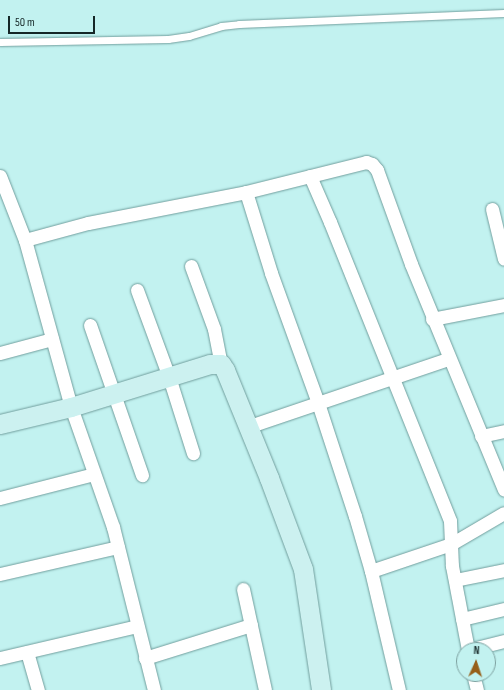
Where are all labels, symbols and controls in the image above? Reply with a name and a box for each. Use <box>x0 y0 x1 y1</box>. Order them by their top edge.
scale bar <box>10 8 97 34</box>
text: 50 m <box>15 15 35 30</box>
north arrow <box>456 642 496 682</box>
text: N <box>473 644 480 657</box>

